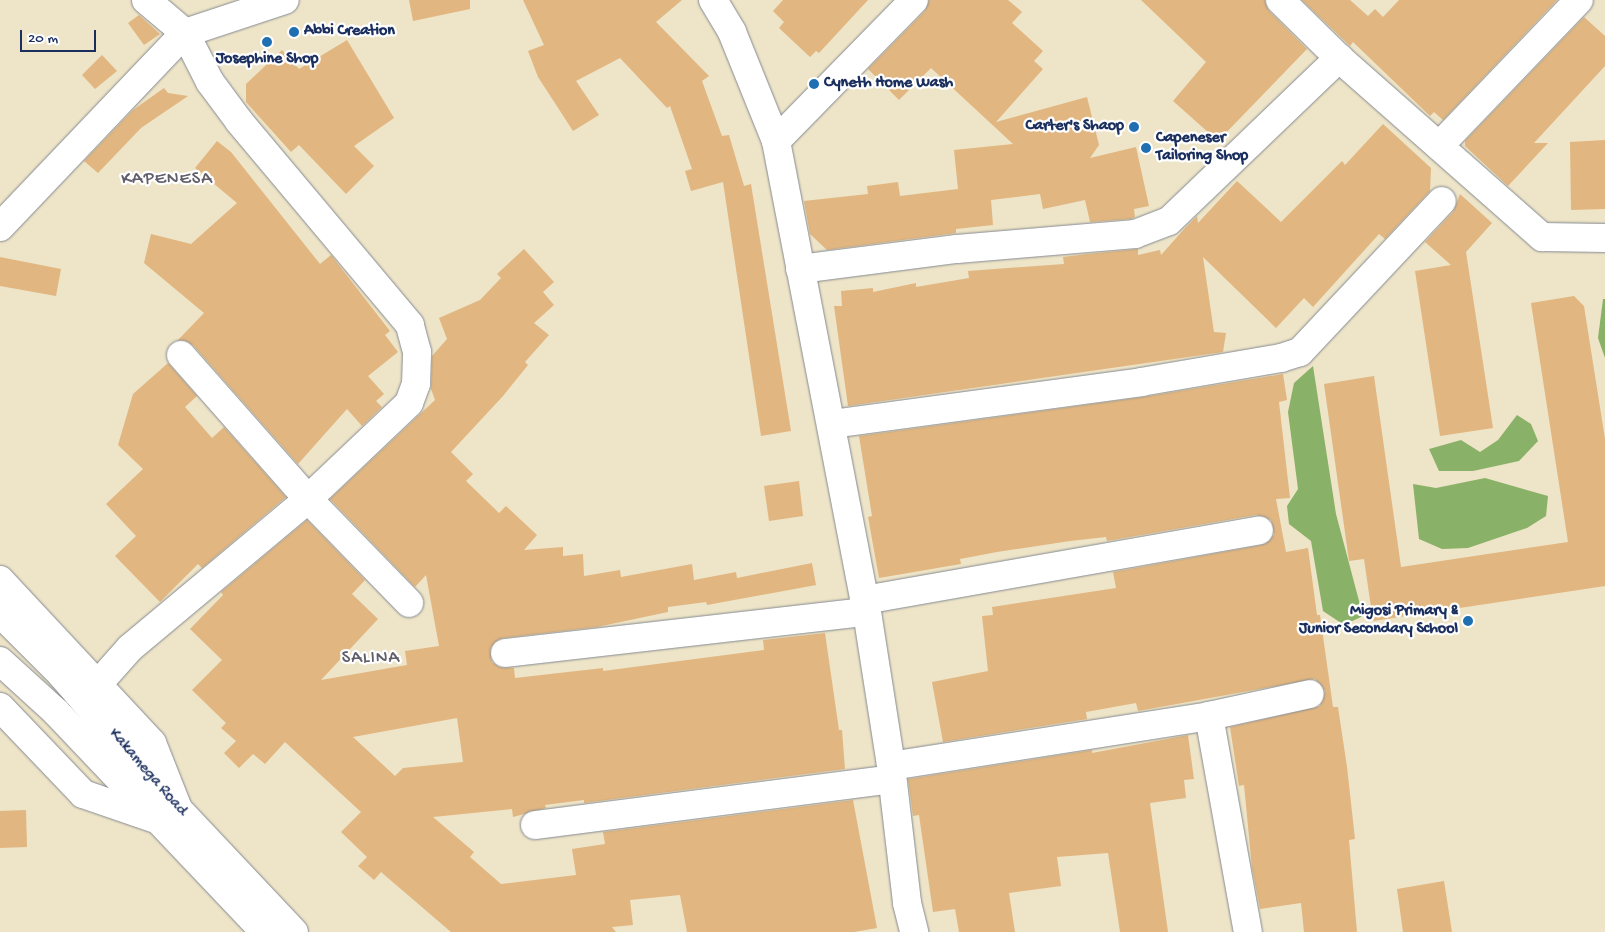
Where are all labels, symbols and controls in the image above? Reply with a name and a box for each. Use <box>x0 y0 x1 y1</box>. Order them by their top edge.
scale bar <box>22 20 99 52</box>
place label: Abbi Creation <box>304 22 395 42</box>
marker: Abbi Creation <box>288 26 300 38</box>
text: 20 m <box>28 30 58 48</box>
marker: Josephine Shop <box>261 36 273 48</box>
place label: Josephine Shop <box>216 50 318 70</box>
place label: Cyneth Home Wash <box>824 74 953 94</box>
marker: Cyneth Home Wash <box>808 78 820 90</box>
place label: Carter's Shaop <box>1026 117 1124 137</box>
marker: Carter's Shaop <box>1128 121 1140 133</box>
place label: Capeneser Tailoring Shop <box>1156 129 1248 167</box>
marker: Capeneser Tailoring Shop <box>1140 142 1152 154</box>
district label: KAPENESA <box>120 169 214 191</box>
place label: Migosi Primary & Junior Secondary School <box>1299 602 1458 640</box>
marker: Migosi Primary & Junior Secondary School <box>1462 615 1474 627</box>
district label: SALINA <box>341 648 401 670</box>
street label: Kakamega Road <box>104 725 190 821</box>

